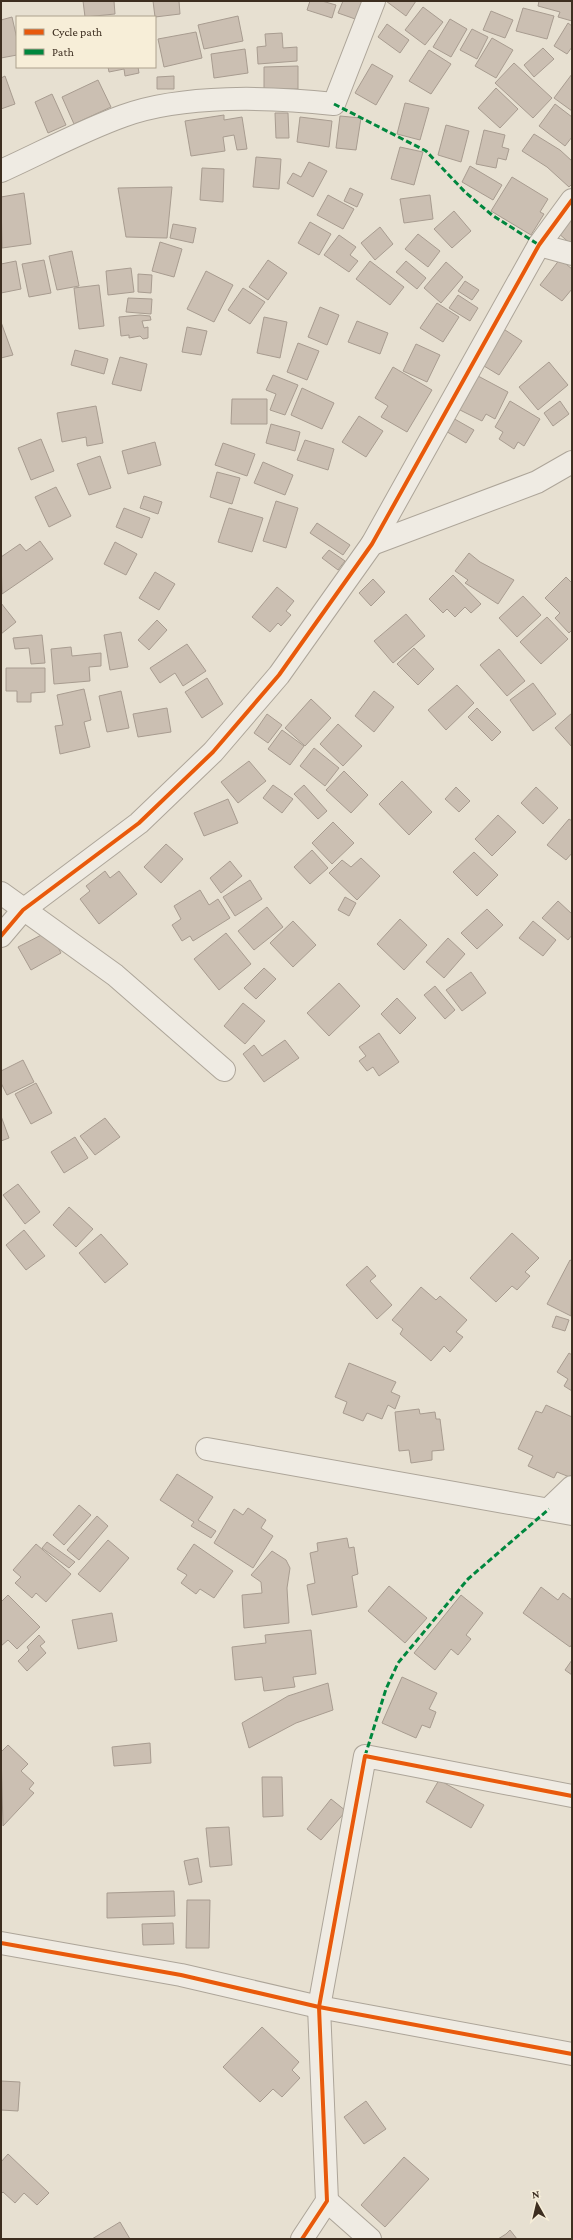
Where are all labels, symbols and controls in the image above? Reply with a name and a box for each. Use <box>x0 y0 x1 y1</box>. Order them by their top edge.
legend <box>16 16 156 68</box>
text: Cycle path <box>52 25 103 39</box>
text: Path <box>52 45 74 59</box>
north arrow <box>517 2184 557 2224</box>
text: N <box>531 2188 541 2201</box>

